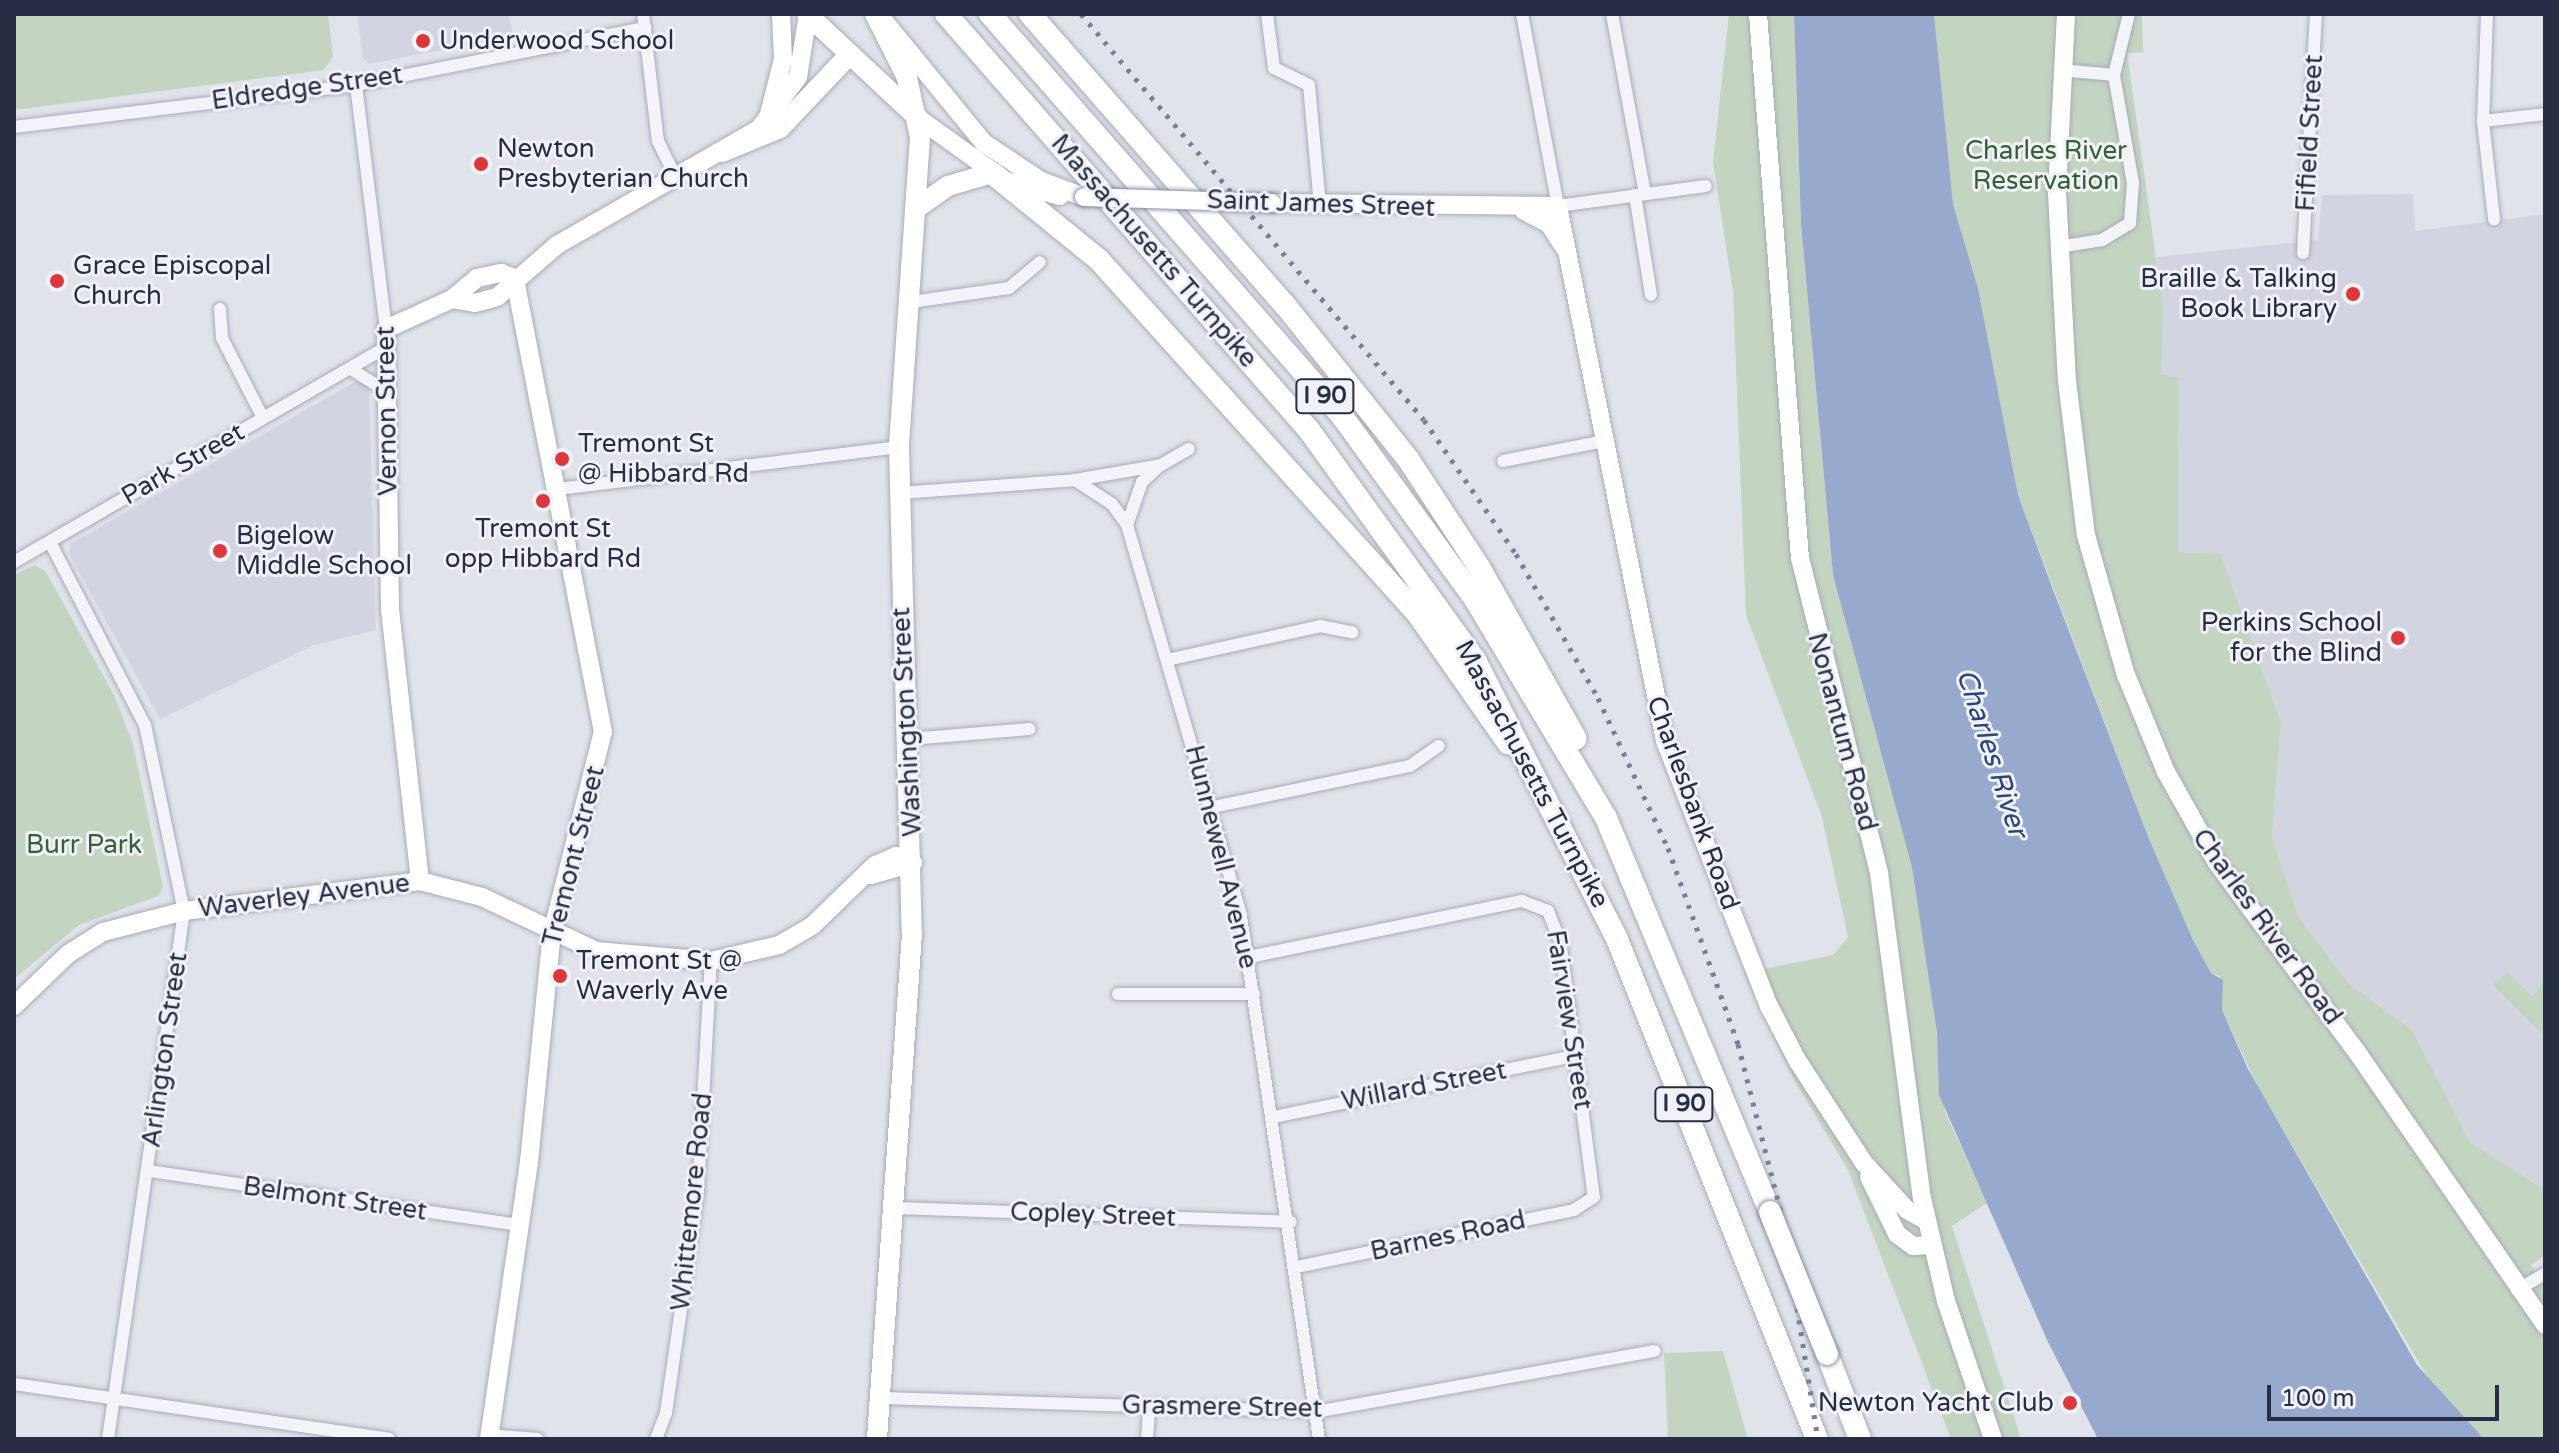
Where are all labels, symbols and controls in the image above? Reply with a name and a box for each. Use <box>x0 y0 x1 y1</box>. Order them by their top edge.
place label: Underwood School <box>439 25 674 57</box>
marker: Underwood School <box>414 32 432 50</box>
street label: Fifield Street <box>2290 54 2330 212</box>
street label: Eldredge Street <box>210 59 404 117</box>
street label: Massachusetts Turnpike <box>1044 128 1264 374</box>
place label: Newton Presbyterian Church <box>497 133 749 194</box>
park label: Charles River Reservation <box>1965 135 2127 196</box>
marker: Newton Presbyterian Church <box>472 155 490 173</box>
street label: Saint James Street <box>1206 184 1436 224</box>
place label: Grace Episcopal Church <box>73 250 271 312</box>
place label: Braille & Talking Book Library <box>2140 263 2337 324</box>
marker: Grace Episcopal Church <box>48 272 66 290</box>
marker: Braille & Talking Book Library <box>2344 285 2362 303</box>
street label: Vernon Street <box>370 326 404 496</box>
road number: I 90 <box>1295 376 1355 416</box>
street label: Park Street <box>116 416 250 512</box>
place label: Tremont St @ Hibbard Rd <box>578 428 749 490</box>
marker: Tremont St @ Hibbard Rd <box>553 450 571 468</box>
marker: Tremont St opp Hibbard Rd <box>534 492 552 510</box>
place label: Tremont St opp Hibbard Rd <box>445 513 641 574</box>
place label: Bigelow Middle School <box>236 520 412 582</box>
marker: Bigelow Middle School <box>211 542 229 560</box>
street label: Washington Street <box>885 607 929 837</box>
place label: Perkins School for the Blind <box>2201 607 2382 668</box>
street label: Nonantum Road <box>1801 629 1883 835</box>
marker: Perkins School for the Blind <box>2389 629 2407 647</box>
street label: Massachusetts Turnpike <box>1448 635 1616 913</box>
water label: Charles River <box>1949 665 2035 841</box>
street label: Charlesbank Road <box>1640 692 1746 914</box>
street label: Hunnewell Avenue <box>1178 742 1264 972</box>
street label: Tremont Street <box>537 763 611 949</box>
street label: Charles River Road <box>2186 823 2348 1031</box>
park label: Burr Park <box>26 829 142 861</box>
street label: Waverley Avenue <box>197 868 411 924</box>
street label: Fairview Street <box>1539 928 1599 1112</box>
place label: Tremont St @ Waverly Ave <box>576 945 742 1006</box>
street label: Arlington Street <box>136 950 194 1150</box>
marker: Tremont St @ Waverly Ave <box>551 967 569 985</box>
street label: Willard Street <box>1339 1055 1509 1117</box>
road number: I 90 <box>1654 1084 1714 1124</box>
street label: Whittemore Road <box>665 1091 719 1313</box>
street label: Belmont Street <box>241 1171 429 1227</box>
street label: Copley Street <box>1010 1197 1176 1233</box>
street label: Barnes Road <box>1368 1204 1528 1268</box>
scale bar <box>2271 1369 2503 1419</box>
text: 100 m <box>2281 1384 2355 1413</box>
place label: Newton Yacht Club <box>1818 1387 2054 1419</box>
street label: Grasmere Street <box>1121 1390 1323 1424</box>
marker: Newton Yacht Club <box>2061 1394 2079 1412</box>

